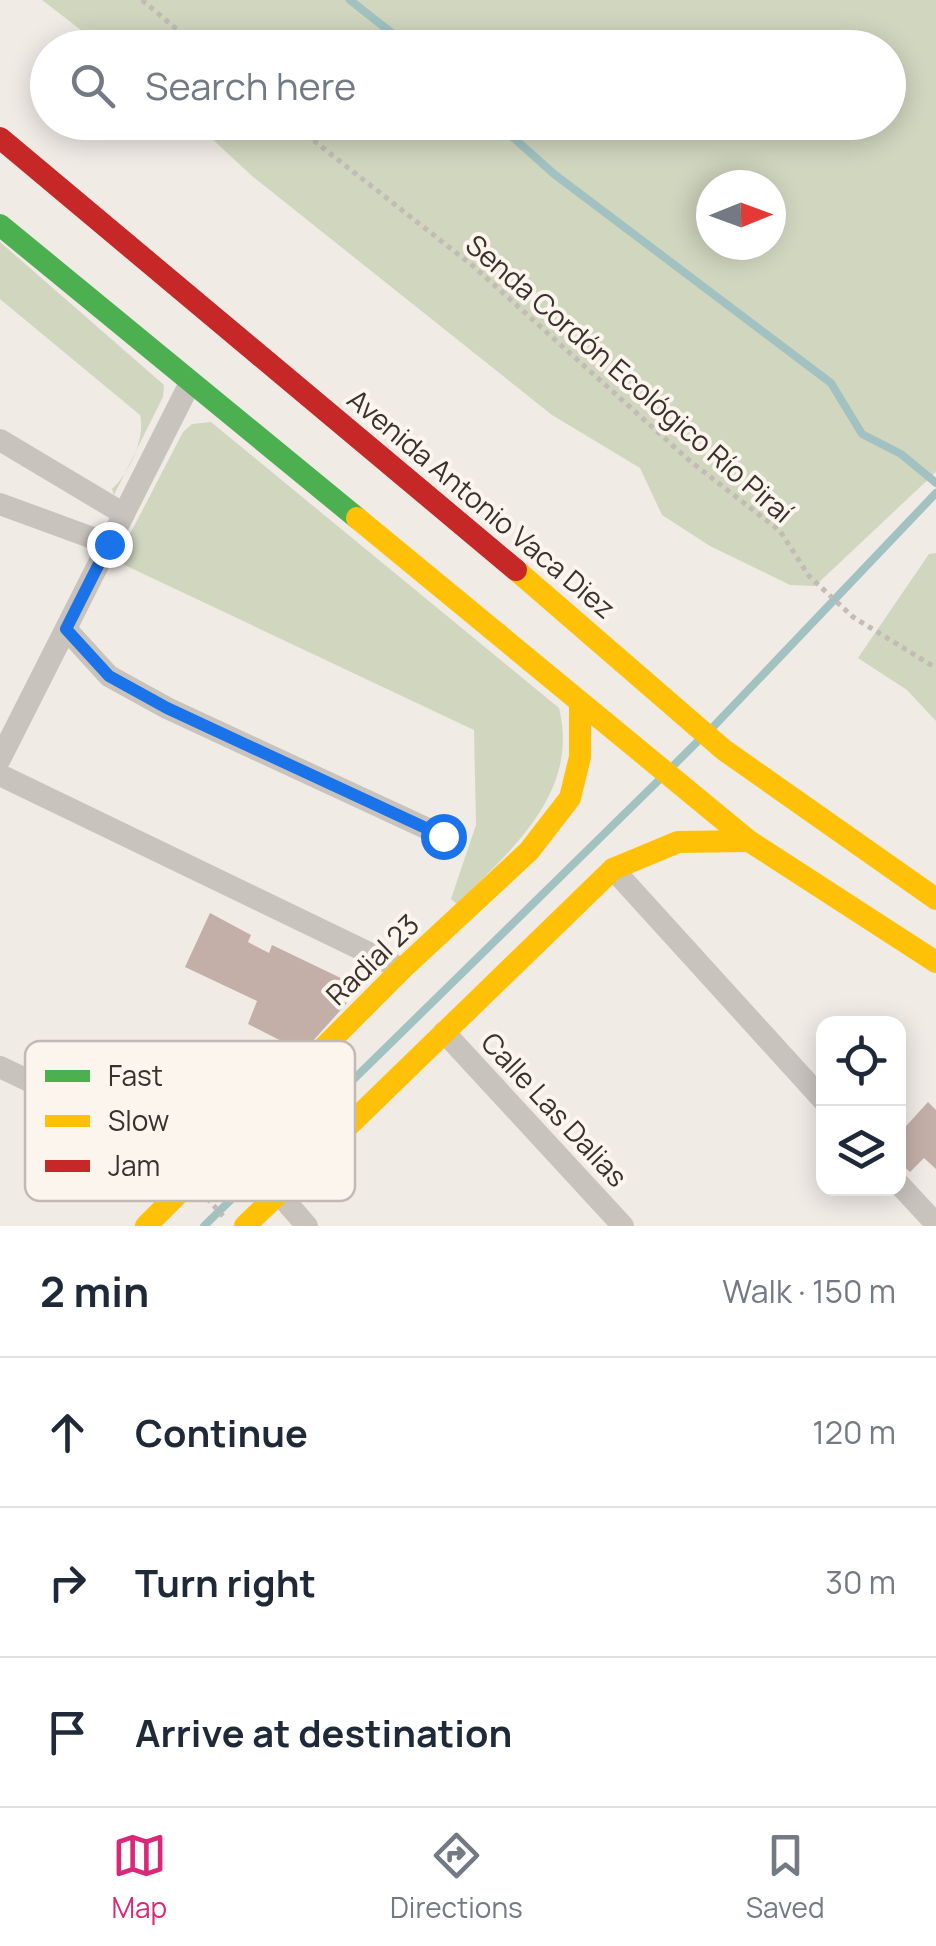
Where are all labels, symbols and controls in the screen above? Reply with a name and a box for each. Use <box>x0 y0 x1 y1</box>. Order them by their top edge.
search box <box>30 30 906 140</box>
icon: search <box>65 58 120 113</box>
text: Search here <box>145 59 356 111</box>
north arrow <box>696 170 786 260</box>
street label: Senda Cordón Ecológico Río Piraí <box>458 225 802 531</box>
street label: Avenida Antonio Vaca Diez <box>340 380 624 626</box>
route end <box>87 522 133 568</box>
route start <box>421 814 467 860</box>
street label: Radial 23 <box>317 905 427 1013</box>
map controls <box>816 1016 906 1196</box>
button: locate <box>816 1016 906 1106</box>
street label: Calle Las Dalias <box>473 1023 637 1195</box>
legend <box>25 1041 355 1201</box>
text: Fast <box>108 1056 163 1094</box>
text: Slow <box>108 1101 169 1139</box>
button: layers <box>816 1106 906 1196</box>
text: Jam <box>108 1146 160 1184</box>
text: 2 min <box>40 1262 149 1320</box>
text: Walk · 150 m <box>722 1269 896 1313</box>
icon: ahead <box>40 1405 95 1460</box>
text: Continue <box>135 1406 308 1458</box>
text: 120 m <box>812 1410 896 1454</box>
icon: right <box>40 1555 95 1610</box>
text: Turn right <box>135 1556 316 1608</box>
text: 30 m <box>825 1560 896 1604</box>
icon: arrive <box>40 1705 95 1760</box>
text: Arrive at destination <box>135 1706 512 1758</box>
tab: Map <box>111 1828 167 1926</box>
tab: Directions <box>390 1828 523 1926</box>
tab: Saved <box>746 1828 825 1926</box>

